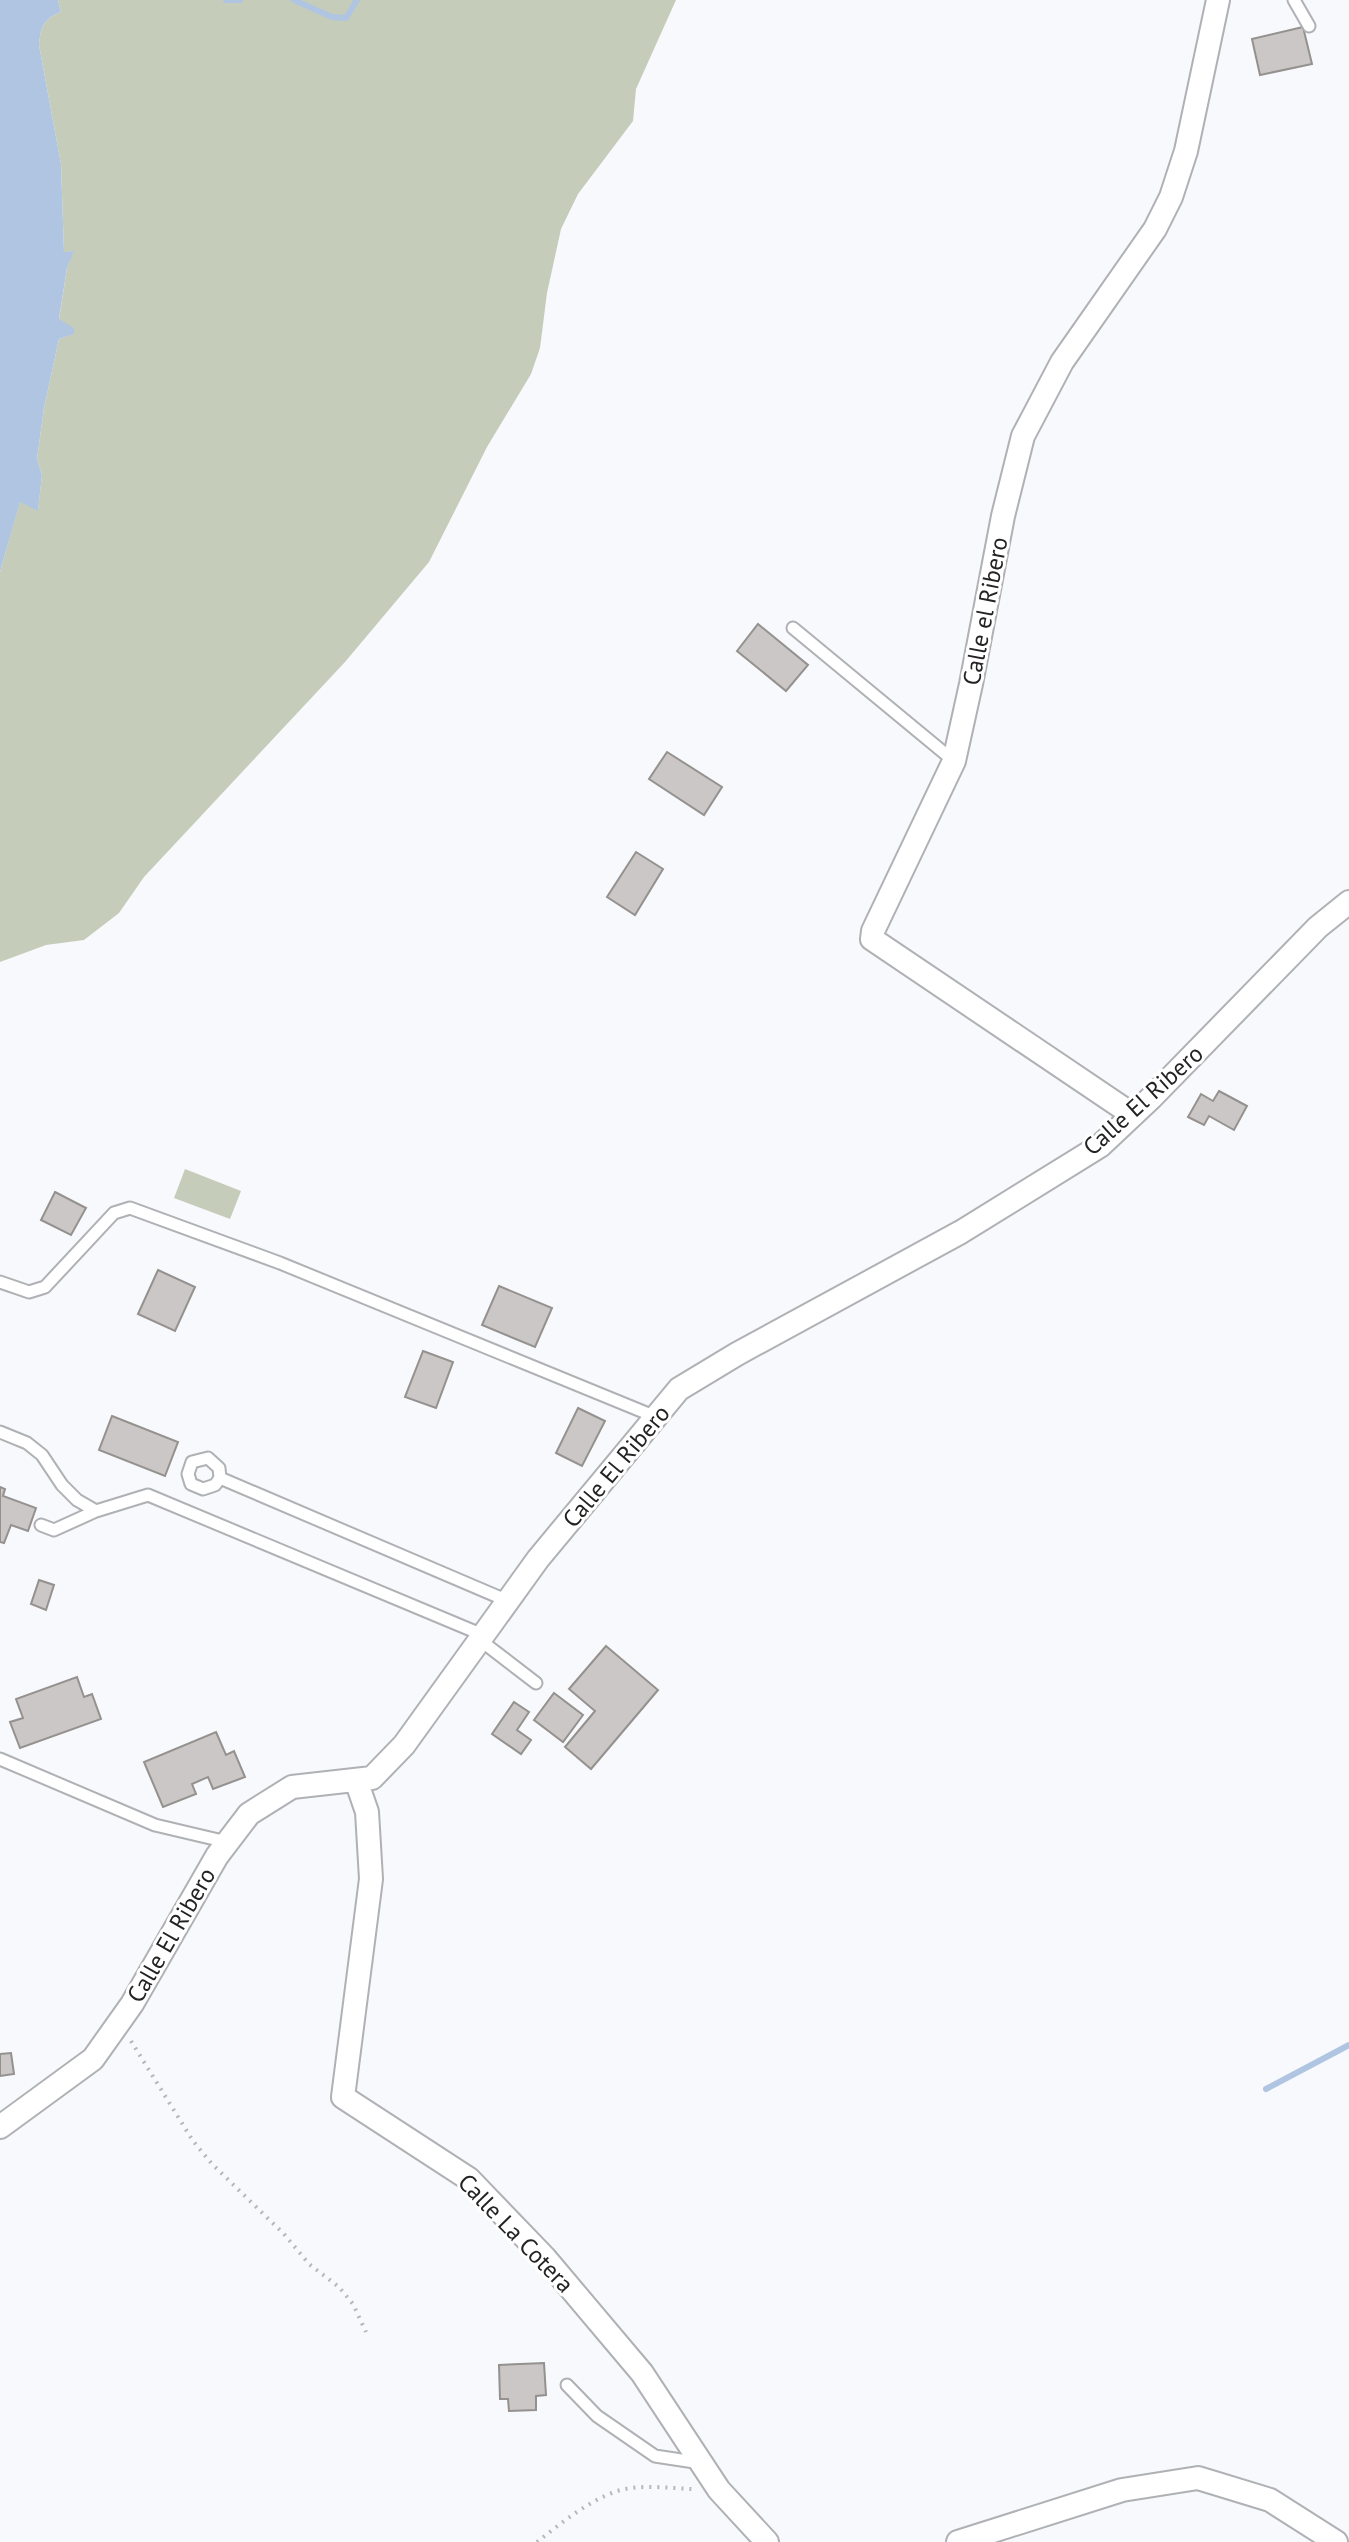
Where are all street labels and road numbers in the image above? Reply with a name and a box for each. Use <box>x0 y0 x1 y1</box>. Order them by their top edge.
street label: Calle el Ribero <box>955 534 1015 688</box>
street label: Calle El Ribero <box>1077 1038 1209 1162</box>
street label: Calle El Ribero <box>556 1398 676 1534</box>
street label: Calle El Ribero <box>120 1862 222 2008</box>
street label: Calle La Cotera <box>451 2167 581 2299</box>

